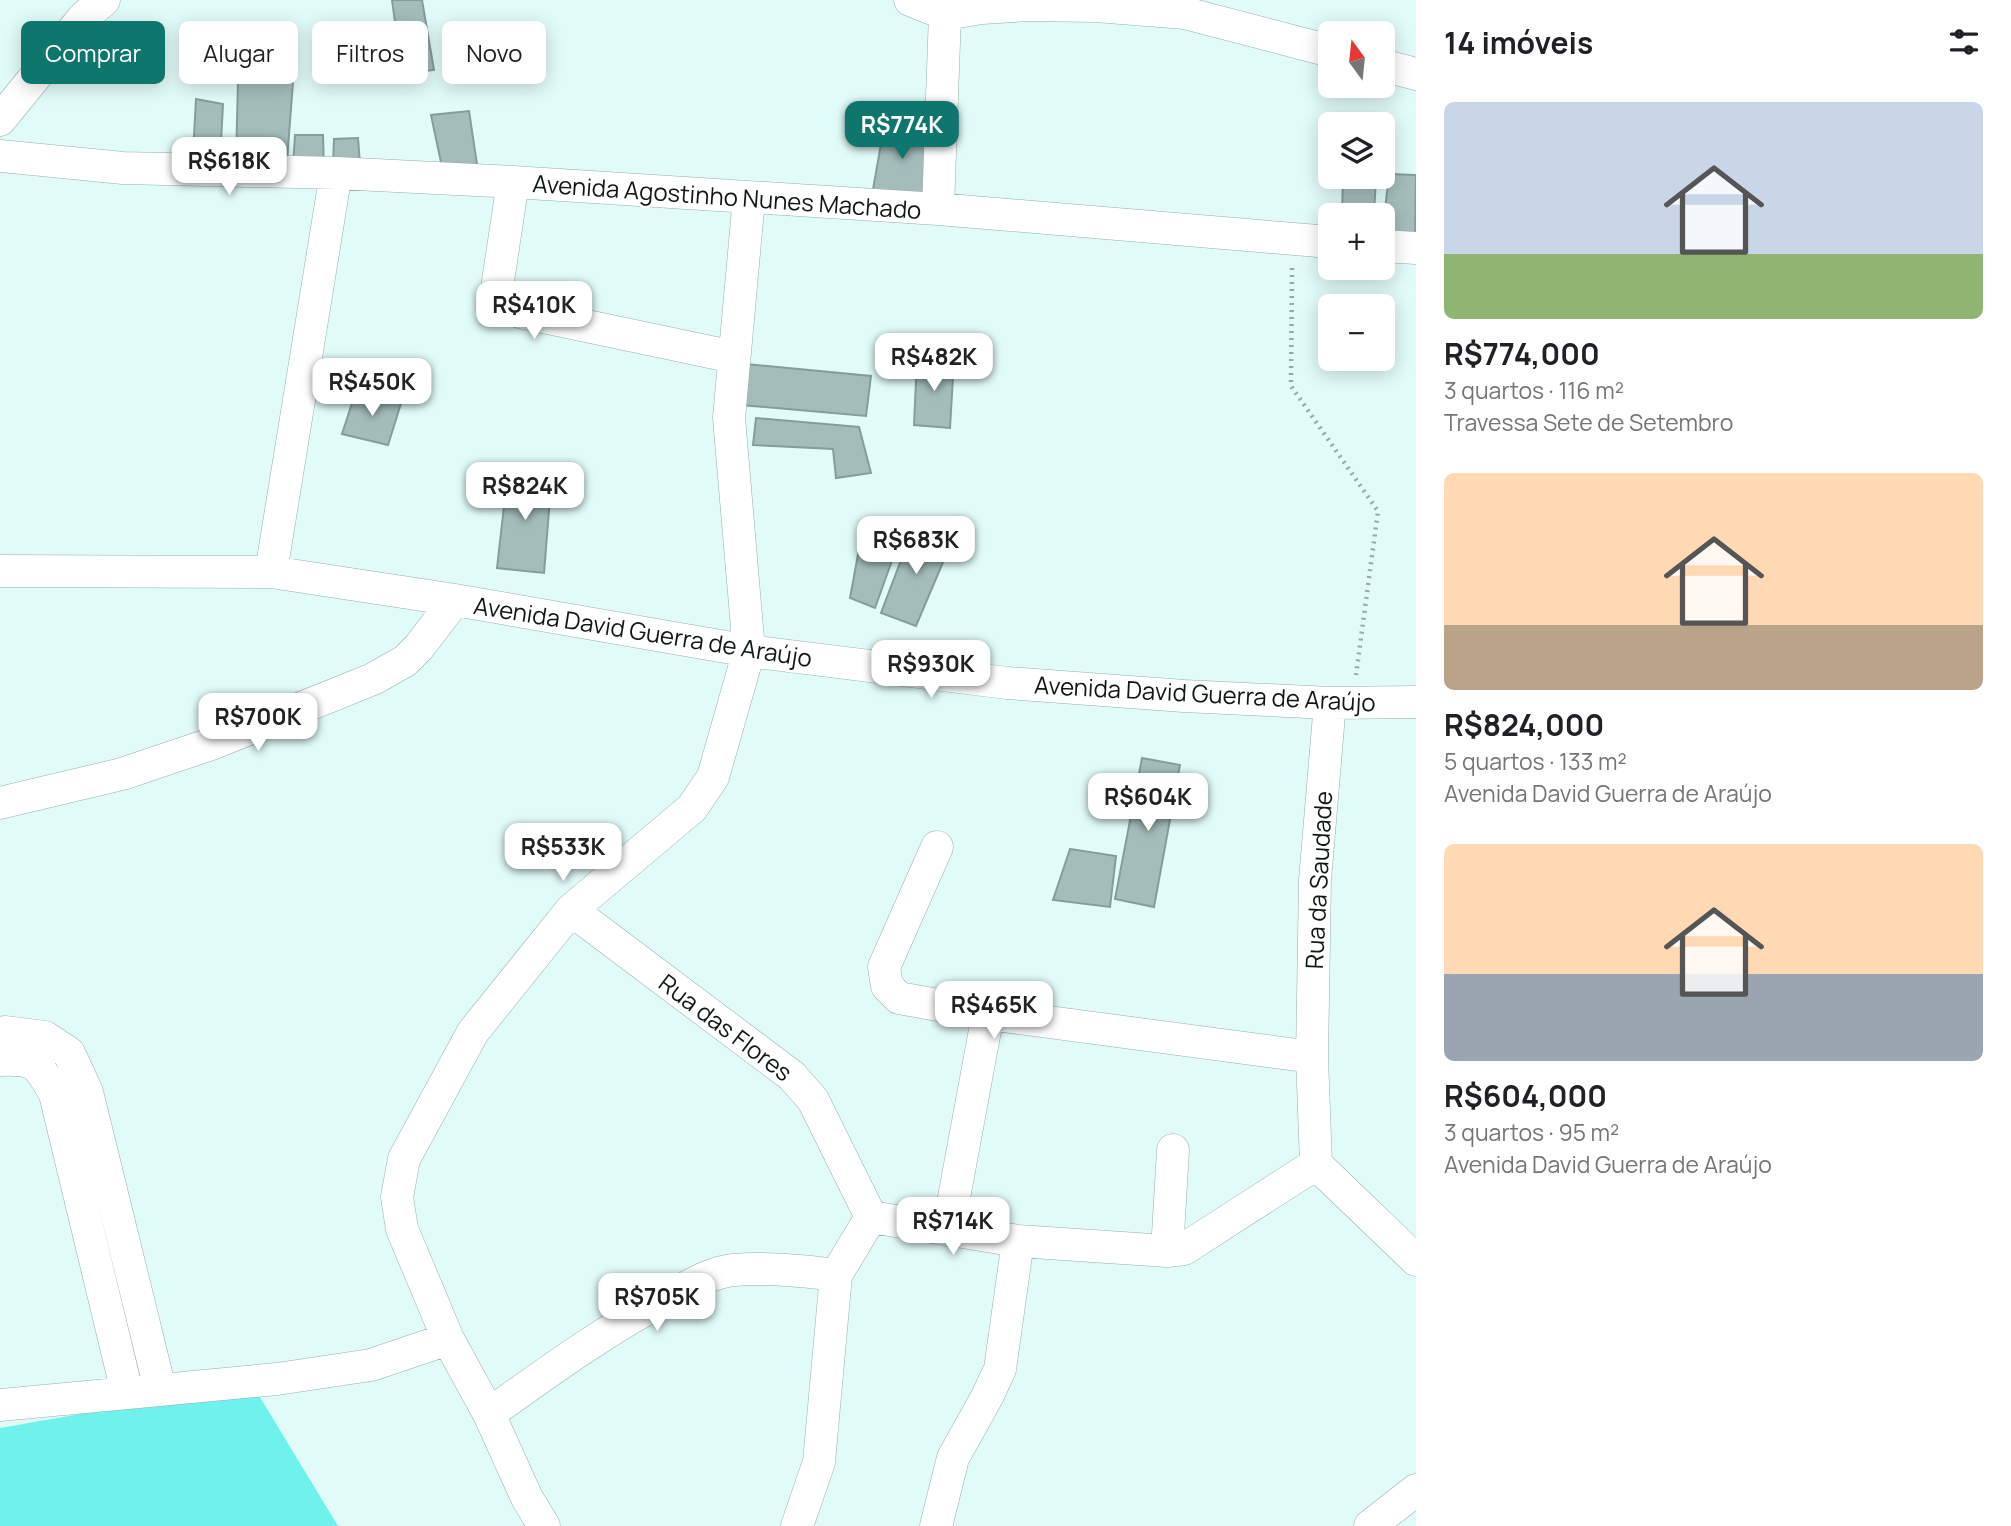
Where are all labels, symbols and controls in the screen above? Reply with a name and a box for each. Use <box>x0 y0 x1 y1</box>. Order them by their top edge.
chip: Comprar <box>21 21 165 84</box>
chip: Alugar <box>179 21 298 84</box>
chip: Filtros <box>312 21 428 84</box>
chip: Novo <box>442 21 546 84</box>
north arrow <box>1318 21 1395 98</box>
map controls <box>1318 21 1395 371</box>
text: 14 imóveis <box>1444 22 1593 63</box>
icon: filters <box>1945 23 1983 61</box>
pin: R$774K <box>845 102 959 161</box>
text: R$774K <box>861 108 943 140</box>
button: layers <box>1318 112 1395 189</box>
pin: R$618K <box>172 138 286 197</box>
text: R$618K <box>188 144 270 176</box>
icon: home <box>1651 147 1777 273</box>
street label: Avenida Agostinho Nunes Machado <box>531 166 923 226</box>
button: + <box>1318 203 1395 280</box>
pin: R$410K <box>477 282 591 341</box>
text: R$410K <box>492 288 576 320</box>
button: − <box>1318 294 1395 371</box>
text: R$774,000 <box>1444 333 1600 374</box>
pin: R$482K <box>877 334 991 393</box>
text: R$482K <box>891 340 977 372</box>
pin: R$450K <box>315 358 429 418</box>
text: R$450K <box>328 365 416 397</box>
text: 3 quartos · 116 m² <box>1444 374 1624 406</box>
text: Travessa Sete de Setembro <box>1444 406 1733 438</box>
pin: R$824K <box>468 462 582 522</box>
text: R$824K <box>482 469 568 501</box>
pin: R$683K <box>859 516 973 576</box>
icon: home <box>1651 518 1777 644</box>
text: R$683K <box>873 523 959 555</box>
street label: Avenida David Guerra de Araújo <box>472 588 814 674</box>
pin: R$930K <box>874 640 988 700</box>
text: R$930K <box>887 647 975 679</box>
street label: Avenida David Guerra de Araújo <box>1033 668 1377 718</box>
pin: R$700K <box>201 694 315 753</box>
text: R$700K <box>214 700 302 732</box>
text: R$824,000 <box>1444 704 1604 745</box>
text: 5 quartos · 133 m² <box>1444 745 1627 777</box>
pin: R$604K <box>1091 774 1205 833</box>
text: Avenida David Guerra de Araújo <box>1444 777 1772 809</box>
text: R$604K <box>1104 780 1192 812</box>
street label: Rua da Saudade <box>1297 790 1339 970</box>
pin: R$533K <box>506 824 620 883</box>
text: R$533K <box>521 830 605 862</box>
icon: home <box>1651 889 1777 1015</box>
street label: Rua das Flores <box>652 966 800 1088</box>
pin: R$465K <box>937 982 1051 1041</box>
text: R$465K <box>951 988 1037 1020</box>
text: R$604,000 <box>1444 1075 1607 1116</box>
text: 3 quartos · 95 m² <box>1444 1116 1619 1148</box>
text: Avenida David Guerra de Araújo <box>1444 1148 1772 1180</box>
pin: R$714K <box>896 1198 1010 1257</box>
text: R$714K <box>913 1204 993 1236</box>
pin: R$705K <box>600 1274 714 1333</box>
text: R$705K <box>614 1280 700 1312</box>

